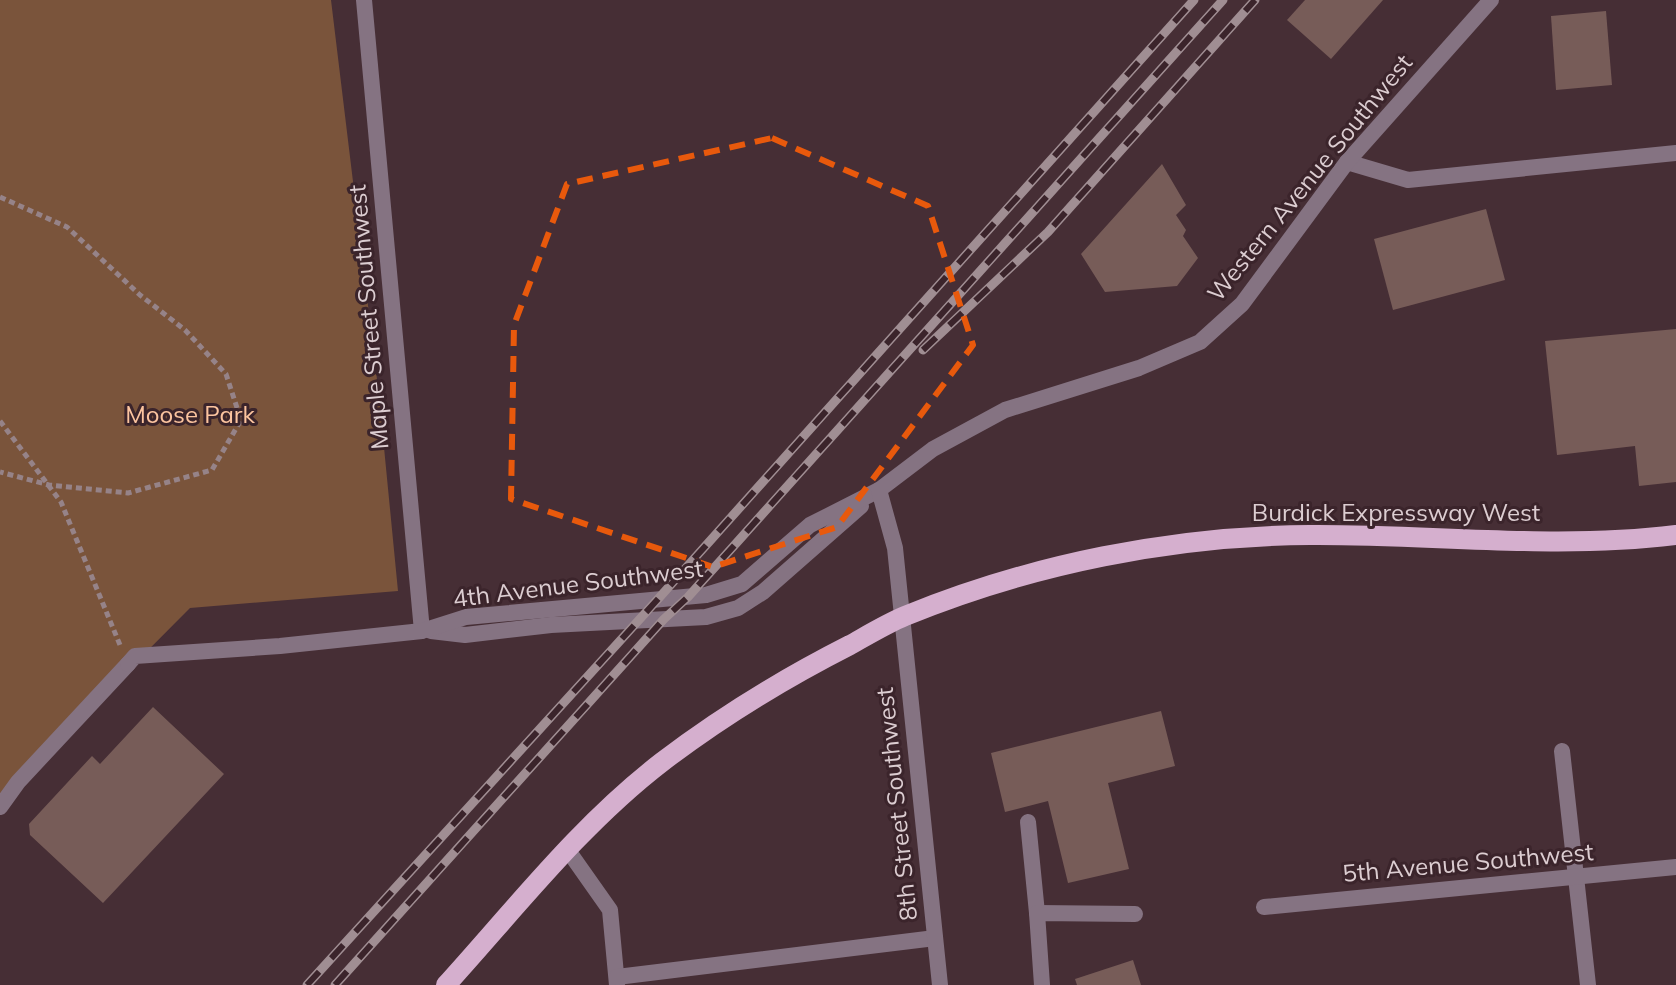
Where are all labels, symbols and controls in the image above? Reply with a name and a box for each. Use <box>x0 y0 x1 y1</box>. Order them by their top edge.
street label: Western Avenue Southwest <box>1200 48 1418 307</box>
street label: Maple Street Southwest <box>341 183 395 451</box>
park label: Moose Park <box>125 399 256 429</box>
street label: Burdick Expressway West <box>1252 497 1540 527</box>
street label: 4th Avenue Southwest <box>451 553 705 613</box>
street label: 8th Street Southwest <box>869 686 923 922</box>
street label: 5th Avenue Southwest <box>1341 836 1595 888</box>

